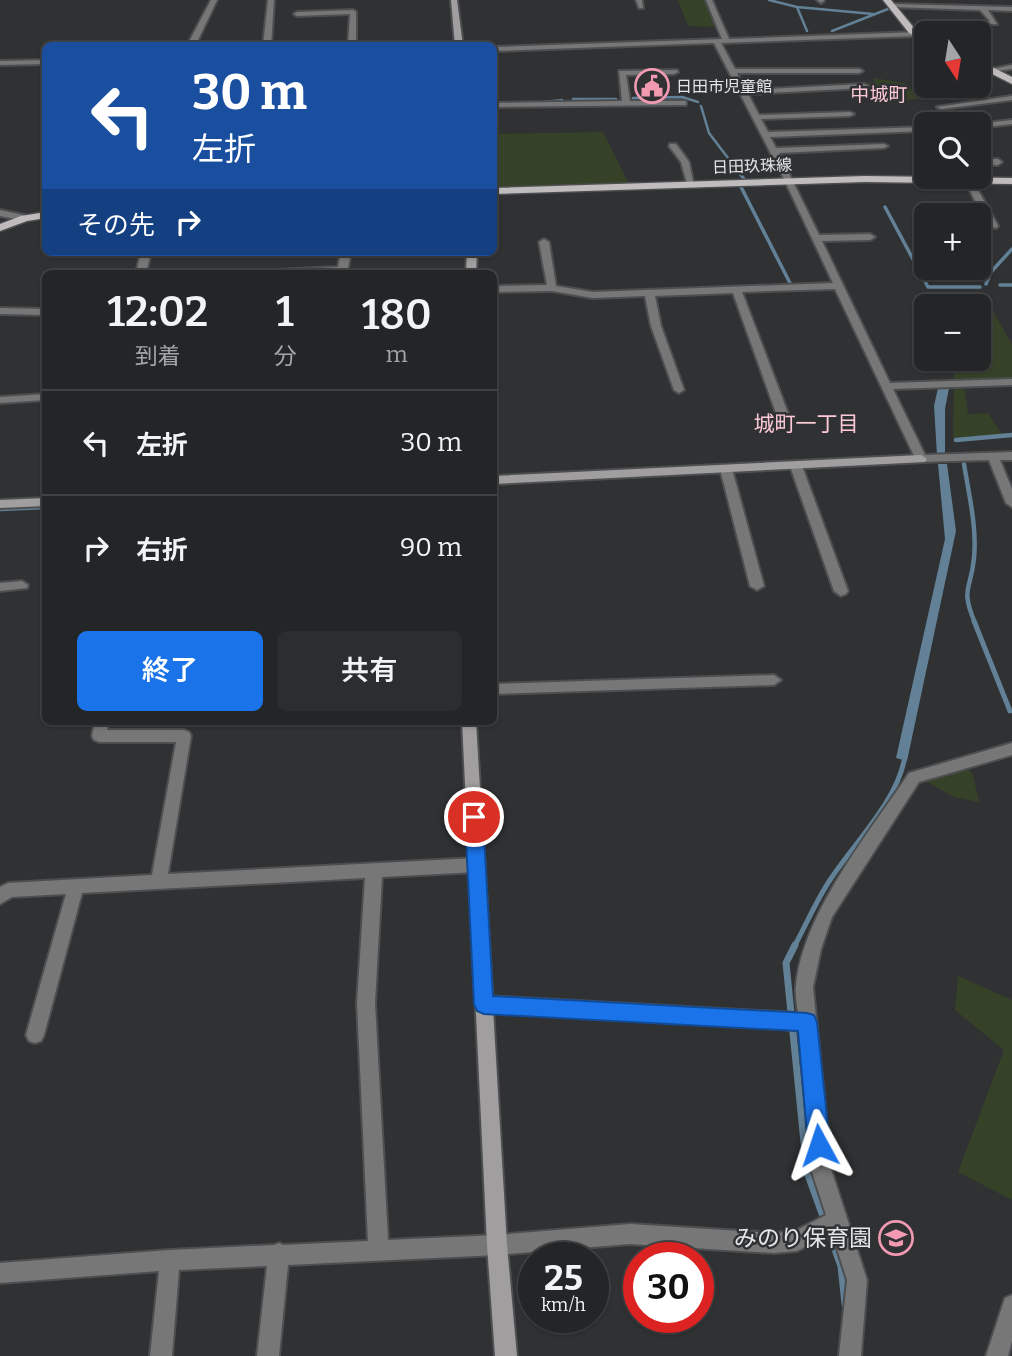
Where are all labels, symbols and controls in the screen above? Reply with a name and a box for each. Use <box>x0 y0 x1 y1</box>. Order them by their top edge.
north arrow <box>914 21 990 98</box>
map controls <box>914 21 991 371</box>
text: 30 m <box>192 63 307 122</box>
public building icon: 日田市児童館 <box>633 67 671 105</box>
icon: left <box>77 70 168 161</box>
place label: 日田市児童館 <box>676 77 772 96</box>
district label: 中城町 <box>850 83 908 106</box>
button: search <box>914 112 991 189</box>
text: 左折 <box>192 130 256 168</box>
street label: 日田玖珠線 <box>712 155 792 177</box>
icon: right <box>169 203 207 241</box>
button: + <box>914 203 991 280</box>
text: その先 <box>77 210 155 241</box>
text: 12:02 <box>107 287 208 337</box>
text: 1 <box>276 287 294 337</box>
text: 180 <box>362 290 432 340</box>
button: − <box>914 294 991 371</box>
text: m <box>386 340 408 368</box>
text: 到着 <box>135 342 181 370</box>
text: 分 <box>274 342 297 370</box>
district label: 城町一丁目 <box>754 411 859 437</box>
icon: left <box>77 424 115 462</box>
text: 30 m <box>401 427 462 458</box>
text: 左折 <box>136 430 188 461</box>
icon: right <box>77 529 115 567</box>
text: 90 m <box>400 532 462 563</box>
text: 右折 <box>136 535 188 566</box>
button: 終了 <box>77 631 263 711</box>
button: 共有 <box>277 631 462 711</box>
pin <box>444 787 504 847</box>
icon: arrive <box>455 798 493 836</box>
position arrow <box>782 1108 856 1182</box>
school or university icon: みのり保育園 <box>877 1219 915 1257</box>
place label: みのり保育園 <box>734 1224 872 1252</box>
speed limit sign: 30 <box>623 1242 714 1333</box>
text: 25 <box>544 1257 583 1299</box>
text: km/h <box>541 1294 586 1316</box>

